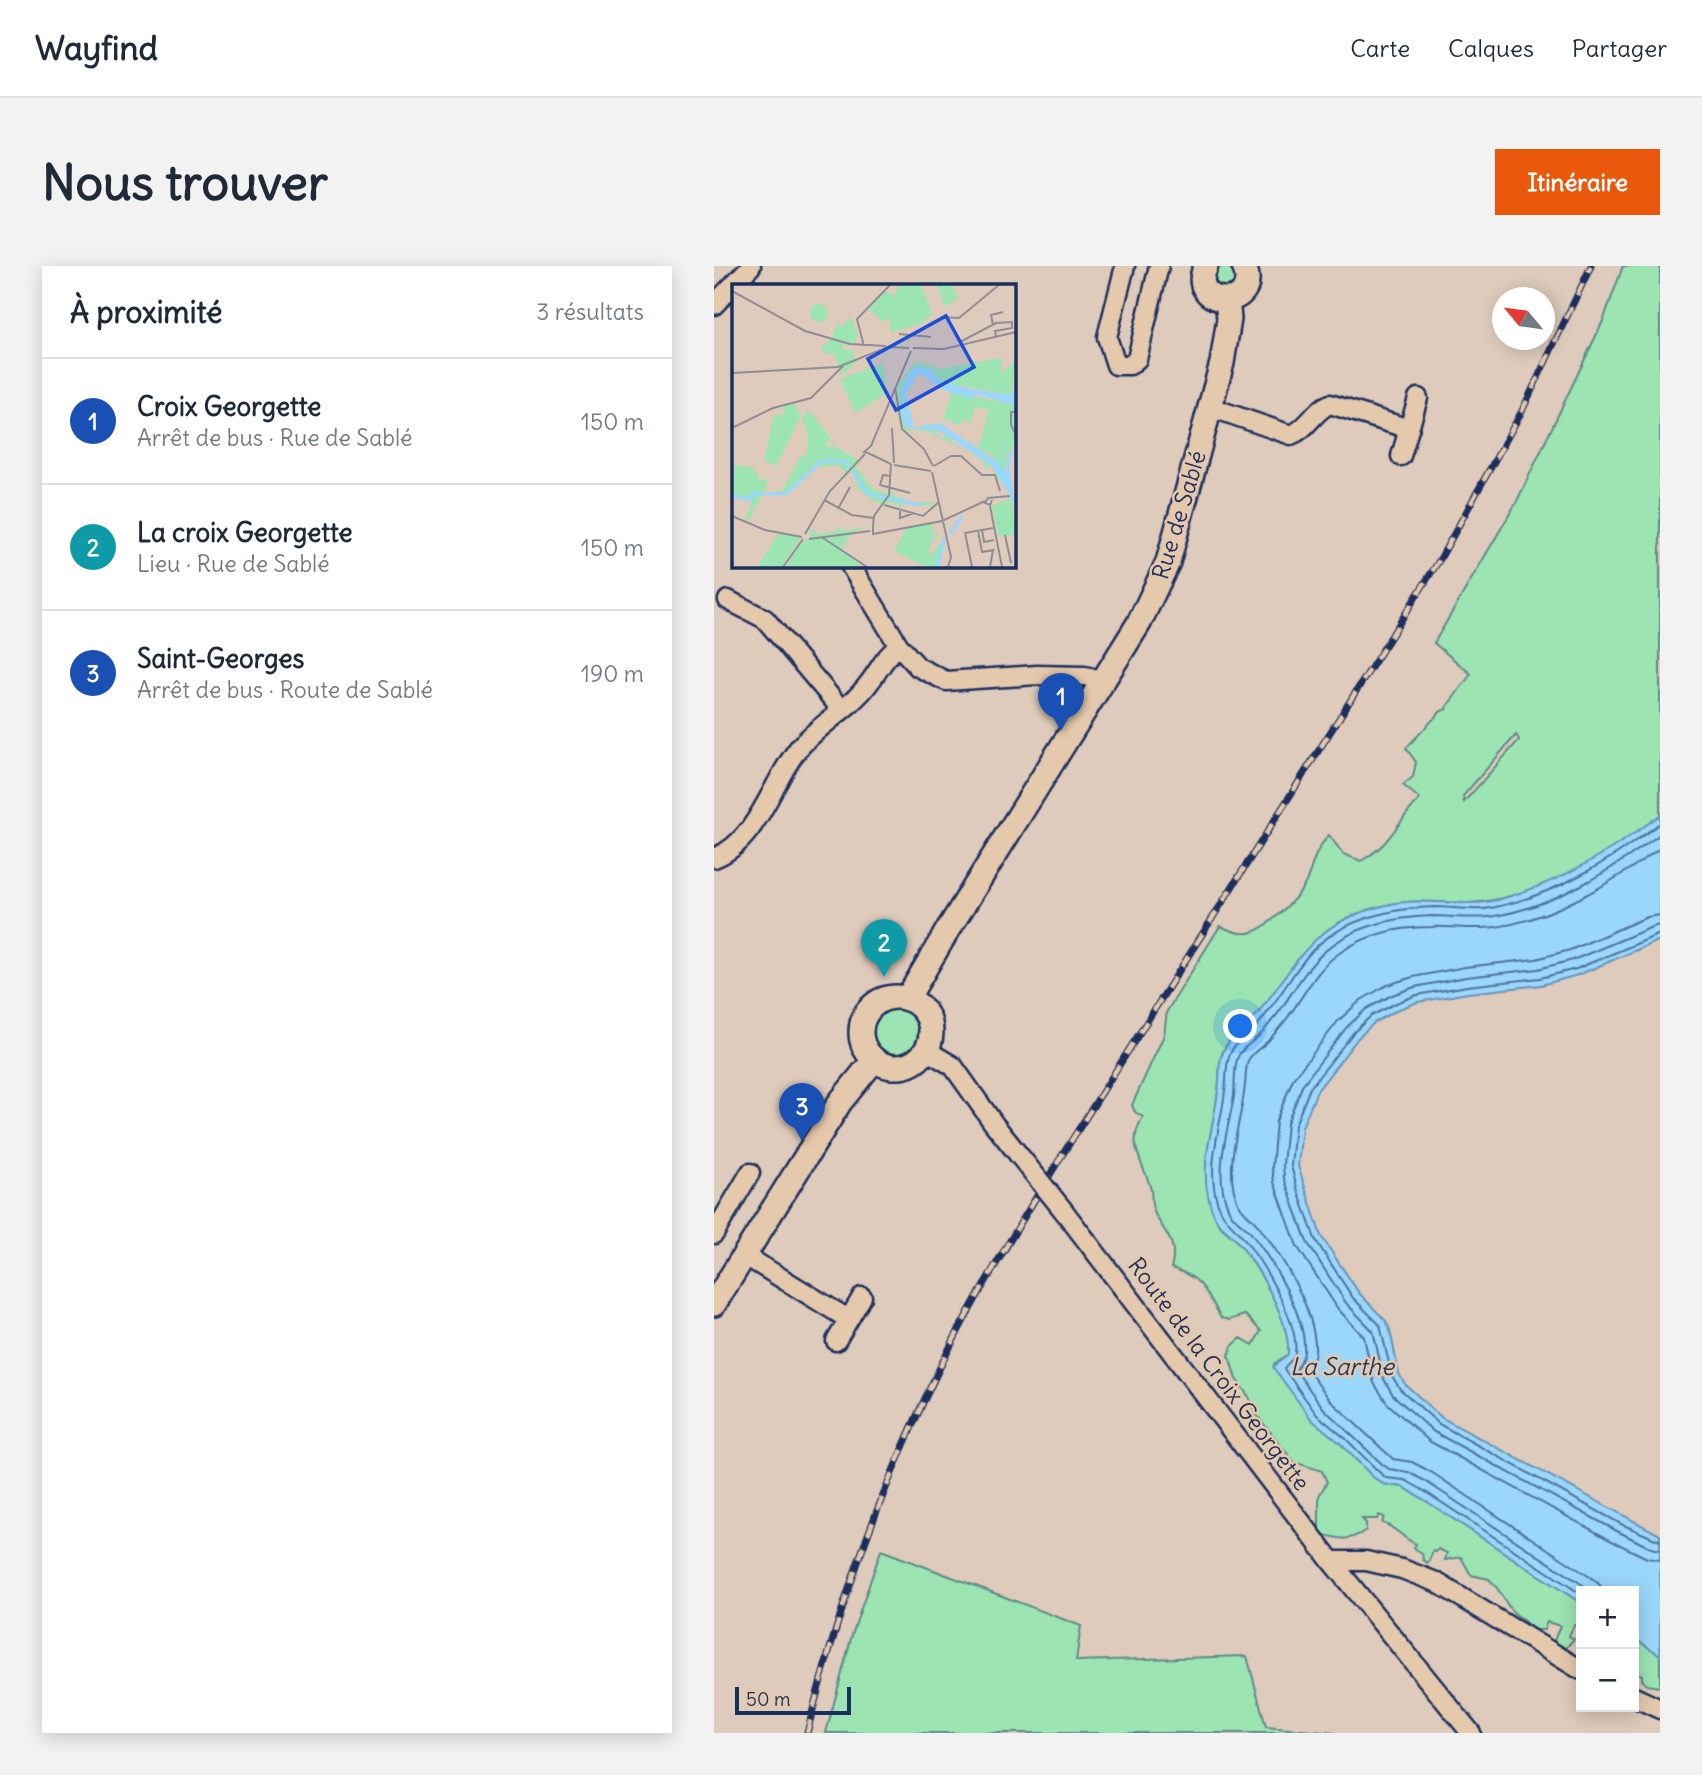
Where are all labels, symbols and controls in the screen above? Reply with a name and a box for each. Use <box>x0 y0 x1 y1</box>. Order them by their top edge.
text: Wayfind <box>35 27 158 69</box>
text: Carte <box>1350 33 1410 63</box>
text: Calques <box>1448 33 1534 63</box>
text: Partager <box>1572 33 1667 63</box>
button: Itinéraire <box>1495 149 1660 215</box>
text: Nous trouver <box>42 152 328 213</box>
inset map <box>732 284 1015 567</box>
north arrow <box>1492 287 1555 350</box>
text: À proximité <box>70 293 222 331</box>
text: 3 résultats <box>536 297 644 326</box>
text: Croix Georgette <box>137 390 321 423</box>
text: 1 <box>88 407 98 436</box>
text: 150 m <box>581 407 644 436</box>
text: Arrêt de bus · Rue de Sablé <box>137 423 413 452</box>
street label: Rue de Sablé <box>1145 447 1212 583</box>
text: La croix Georgette <box>137 516 353 549</box>
text: 2 <box>87 533 99 562</box>
text: 150 m <box>581 533 644 562</box>
text: Lieu · Rue de Sablé <box>137 549 330 578</box>
text: Saint-Georges <box>137 642 304 675</box>
text: 3 <box>86 659 100 688</box>
text: 190 m <box>581 659 644 688</box>
pin: 1 <box>1038 673 1084 731</box>
text: Arrêt de bus · Route de Sablé <box>137 675 433 704</box>
pin: 2 <box>861 919 907 977</box>
your location <box>1223 1009 1257 1043</box>
pin: 3 <box>779 1083 825 1141</box>
street label: Route de la Croix Georgette <box>1122 1251 1316 1496</box>
water label: La Sarthe <box>1290 1351 1396 1381</box>
map controls <box>1576 1586 1639 1712</box>
button: + <box>1576 1586 1639 1649</box>
button: − <box>1576 1649 1639 1712</box>
scale bar <box>735 1684 850 1716</box>
text: 50 m <box>746 1687 791 1711</box>

